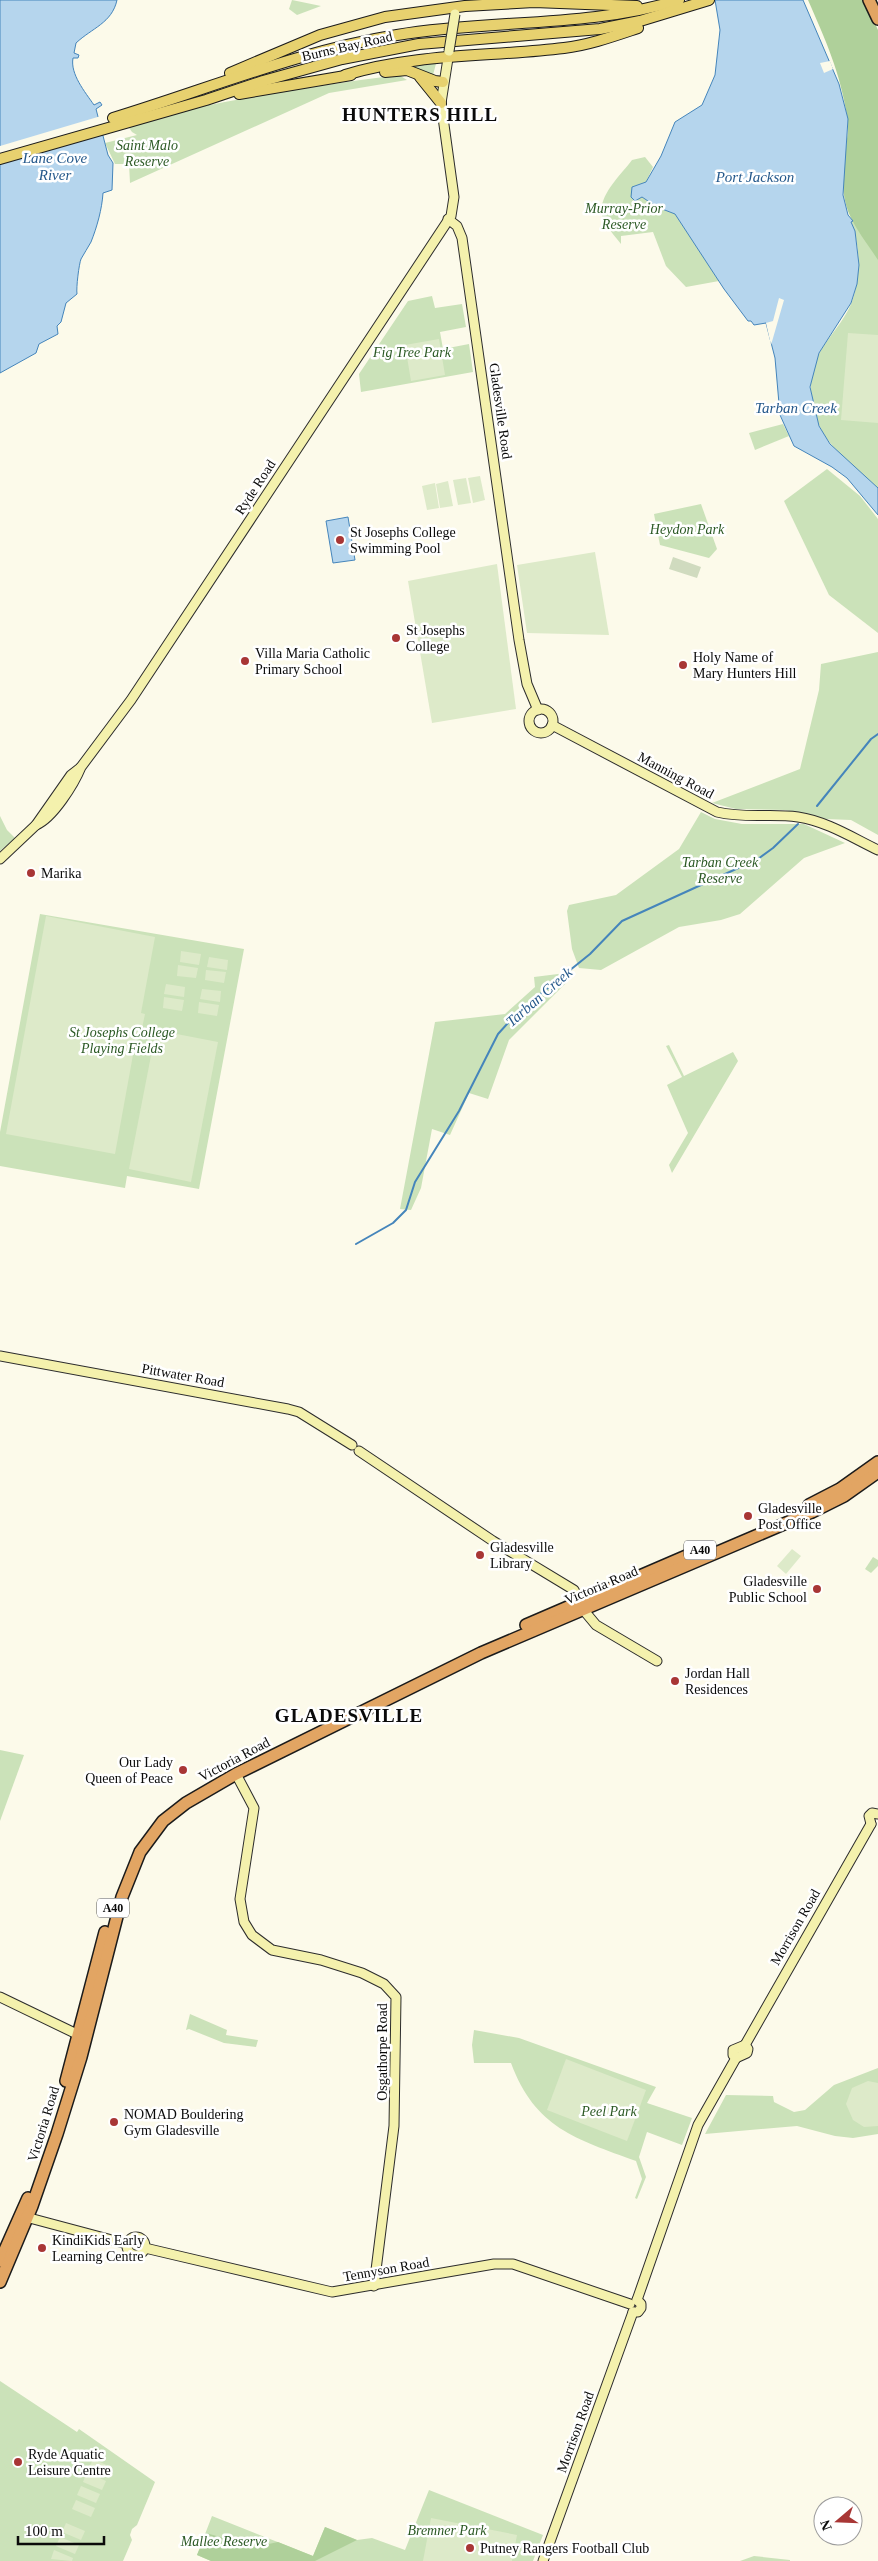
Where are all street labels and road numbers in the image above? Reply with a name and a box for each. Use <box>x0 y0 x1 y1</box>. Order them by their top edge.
street label: Burns Bay Road <box>300 29 394 64</box>
street label: Gladesville Road <box>486 362 515 460</box>
street label: Ryde Road <box>232 457 279 517</box>
street label: Manning Road <box>635 749 716 802</box>
street label: Pittwater Road <box>140 1361 225 1390</box>
road number: A40 <box>684 1540 716 1560</box>
street label: Victoria Road <box>562 1563 640 1608</box>
street label: Victoria Road <box>196 1734 272 1784</box>
street label: Morrison Road <box>768 1887 823 1968</box>
road number: A40 <box>97 1899 129 1918</box>
street label: Osgathorpe Road <box>375 2003 390 2101</box>
street label: Victoria Road <box>25 2085 62 2164</box>
street label: Tennyson Road <box>342 2255 430 2284</box>
street label: Morrison Road <box>554 2390 597 2475</box>

